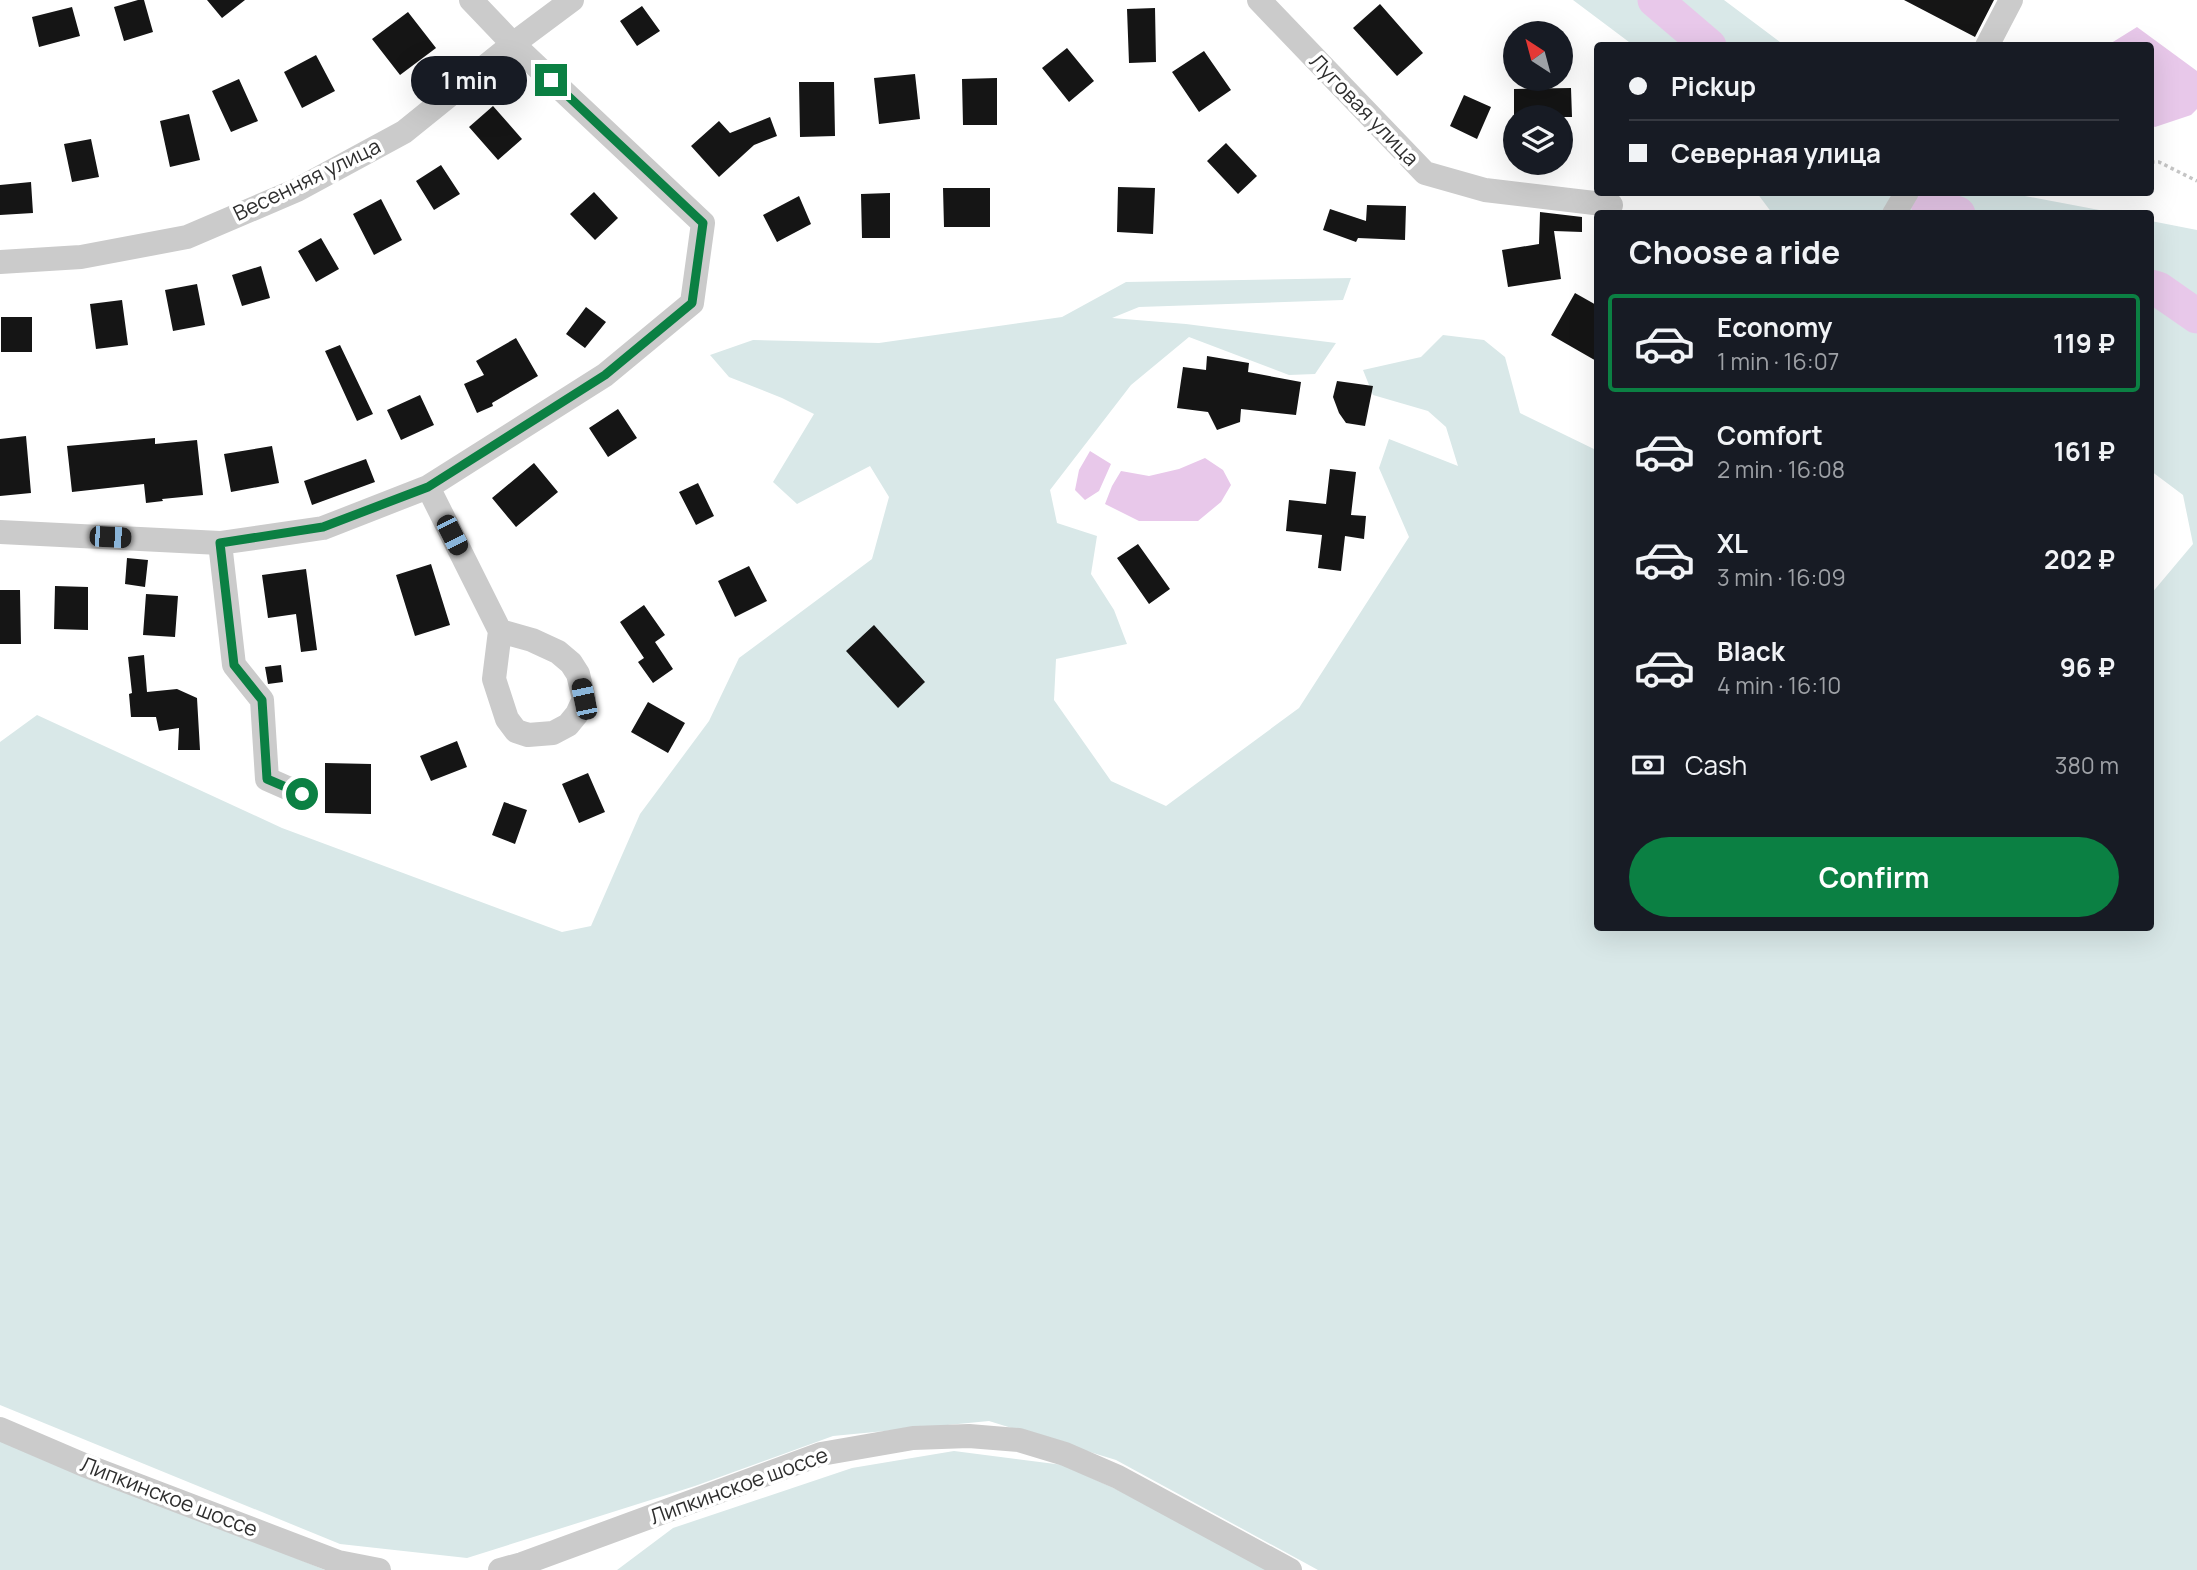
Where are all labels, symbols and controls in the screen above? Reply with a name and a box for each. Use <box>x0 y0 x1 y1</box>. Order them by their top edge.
north arrow <box>1503 21 1573 91</box>
map controls <box>1503 21 1573 175</box>
street label: Луговая улица <box>1304 47 1425 171</box>
callout: 1 min <box>411 56 526 104</box>
text: 1 min <box>441 64 497 96</box>
route end <box>535 64 567 96</box>
text: Pickup <box>1671 68 1756 104</box>
button: layers <box>1503 105 1573 175</box>
street label: Весенняя улица <box>228 131 385 227</box>
text: Северная улица <box>1671 135 1881 171</box>
text: Choose a ride <box>1629 230 1840 274</box>
text: Economy <box>1717 309 1832 345</box>
icon: car <box>1633 312 1696 375</box>
text: 119 ₽ <box>2053 325 2115 361</box>
text: 1 min · 16:07 <box>1717 345 1839 377</box>
text: Comfort <box>1717 417 1823 453</box>
icon: car <box>1633 420 1696 483</box>
text: 161 ₽ <box>2053 433 2115 469</box>
text: 2 min · 16:08 <box>1717 453 1845 485</box>
car <box>434 512 471 558</box>
car <box>89 525 132 549</box>
text: XL <box>1717 525 1748 561</box>
icon: car <box>1633 528 1696 591</box>
text: 202 ₽ <box>2044 541 2115 577</box>
text: 3 min · 16:09 <box>1717 561 1846 593</box>
text: Black <box>1717 633 1785 669</box>
icon: car <box>1633 636 1696 699</box>
text: 96 ₽ <box>2060 649 2115 685</box>
text: 4 min · 16:10 <box>1717 669 1841 701</box>
car <box>570 676 599 722</box>
icon: cash <box>1629 746 1667 784</box>
text: Cash <box>1685 747 1747 783</box>
text: 380 m <box>2055 749 2119 781</box>
route start <box>286 778 318 810</box>
button: Confirm <box>1629 837 2119 917</box>
street label: Липкинское шоссе <box>646 1440 832 1530</box>
street label: Липкинское шоссе <box>77 1449 262 1543</box>

